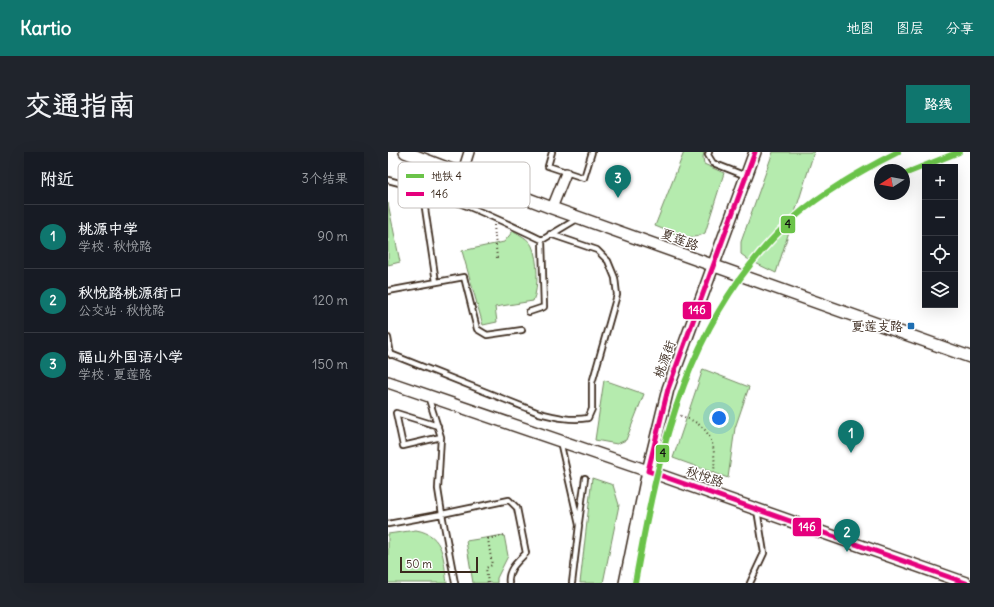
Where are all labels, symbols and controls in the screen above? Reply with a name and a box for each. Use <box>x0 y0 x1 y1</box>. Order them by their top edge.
text: Kartio <box>20 16 72 40</box>
text: 地图 <box>846 19 874 37</box>
text: 图层 <box>896 19 924 37</box>
text: 分享 <box>946 19 974 37</box>
button: 路线 <box>906 85 970 123</box>
text: 交通指南 <box>24 87 136 123</box>
legend <box>398 162 530 208</box>
north arrow <box>874 164 910 200</box>
map controls <box>922 164 958 308</box>
button: + <box>922 164 958 200</box>
pin: 3 <box>605 165 631 198</box>
text: 附近 <box>40 168 74 190</box>
text: 地铁 4 <box>431 169 462 183</box>
text: 3个结果 <box>302 170 348 187</box>
text: 146 <box>431 187 448 201</box>
button: − <box>922 200 958 236</box>
line badge: 4 <box>780 215 796 234</box>
text: 4 <box>785 217 792 231</box>
text: 桃源中学 <box>78 219 138 238</box>
street label: 夏莲路 <box>659 225 701 254</box>
text: 1 <box>50 228 56 245</box>
text: 90 m <box>317 228 348 245</box>
button: locate <box>922 236 958 272</box>
text: 学校 · 秋悦路 <box>78 238 152 255</box>
button: layers <box>922 272 958 308</box>
text: 秋悦路桃源街口 <box>78 283 183 302</box>
text: 2 <box>49 292 57 309</box>
text: 120 m <box>313 292 348 309</box>
line badge: 146 <box>682 301 712 320</box>
text: 公交站 · 秋悦路 <box>78 302 165 319</box>
text: 146 <box>688 303 706 317</box>
place label: 夏莲支路 <box>851 318 903 335</box>
marker: 夏莲支路 <box>906 321 916 331</box>
street label: 桃源街 <box>650 338 679 380</box>
text: 福山外国语小学 <box>78 347 183 366</box>
text: 3 <box>49 356 57 373</box>
text: 150 m <box>312 356 348 373</box>
text: 学校 · 夏莲路 <box>78 366 152 383</box>
your location <box>709 408 729 428</box>
pin: 1 <box>838 420 864 453</box>
line badge: 4 <box>655 444 670 463</box>
text: 4 <box>660 446 667 460</box>
street label: 秋悦路 <box>684 462 726 491</box>
line badge: 146 <box>792 517 822 537</box>
pin: 2 <box>834 519 860 552</box>
text: 146 <box>798 520 816 534</box>
scale bar <box>400 555 478 574</box>
text: 50 m <box>406 557 432 571</box>

